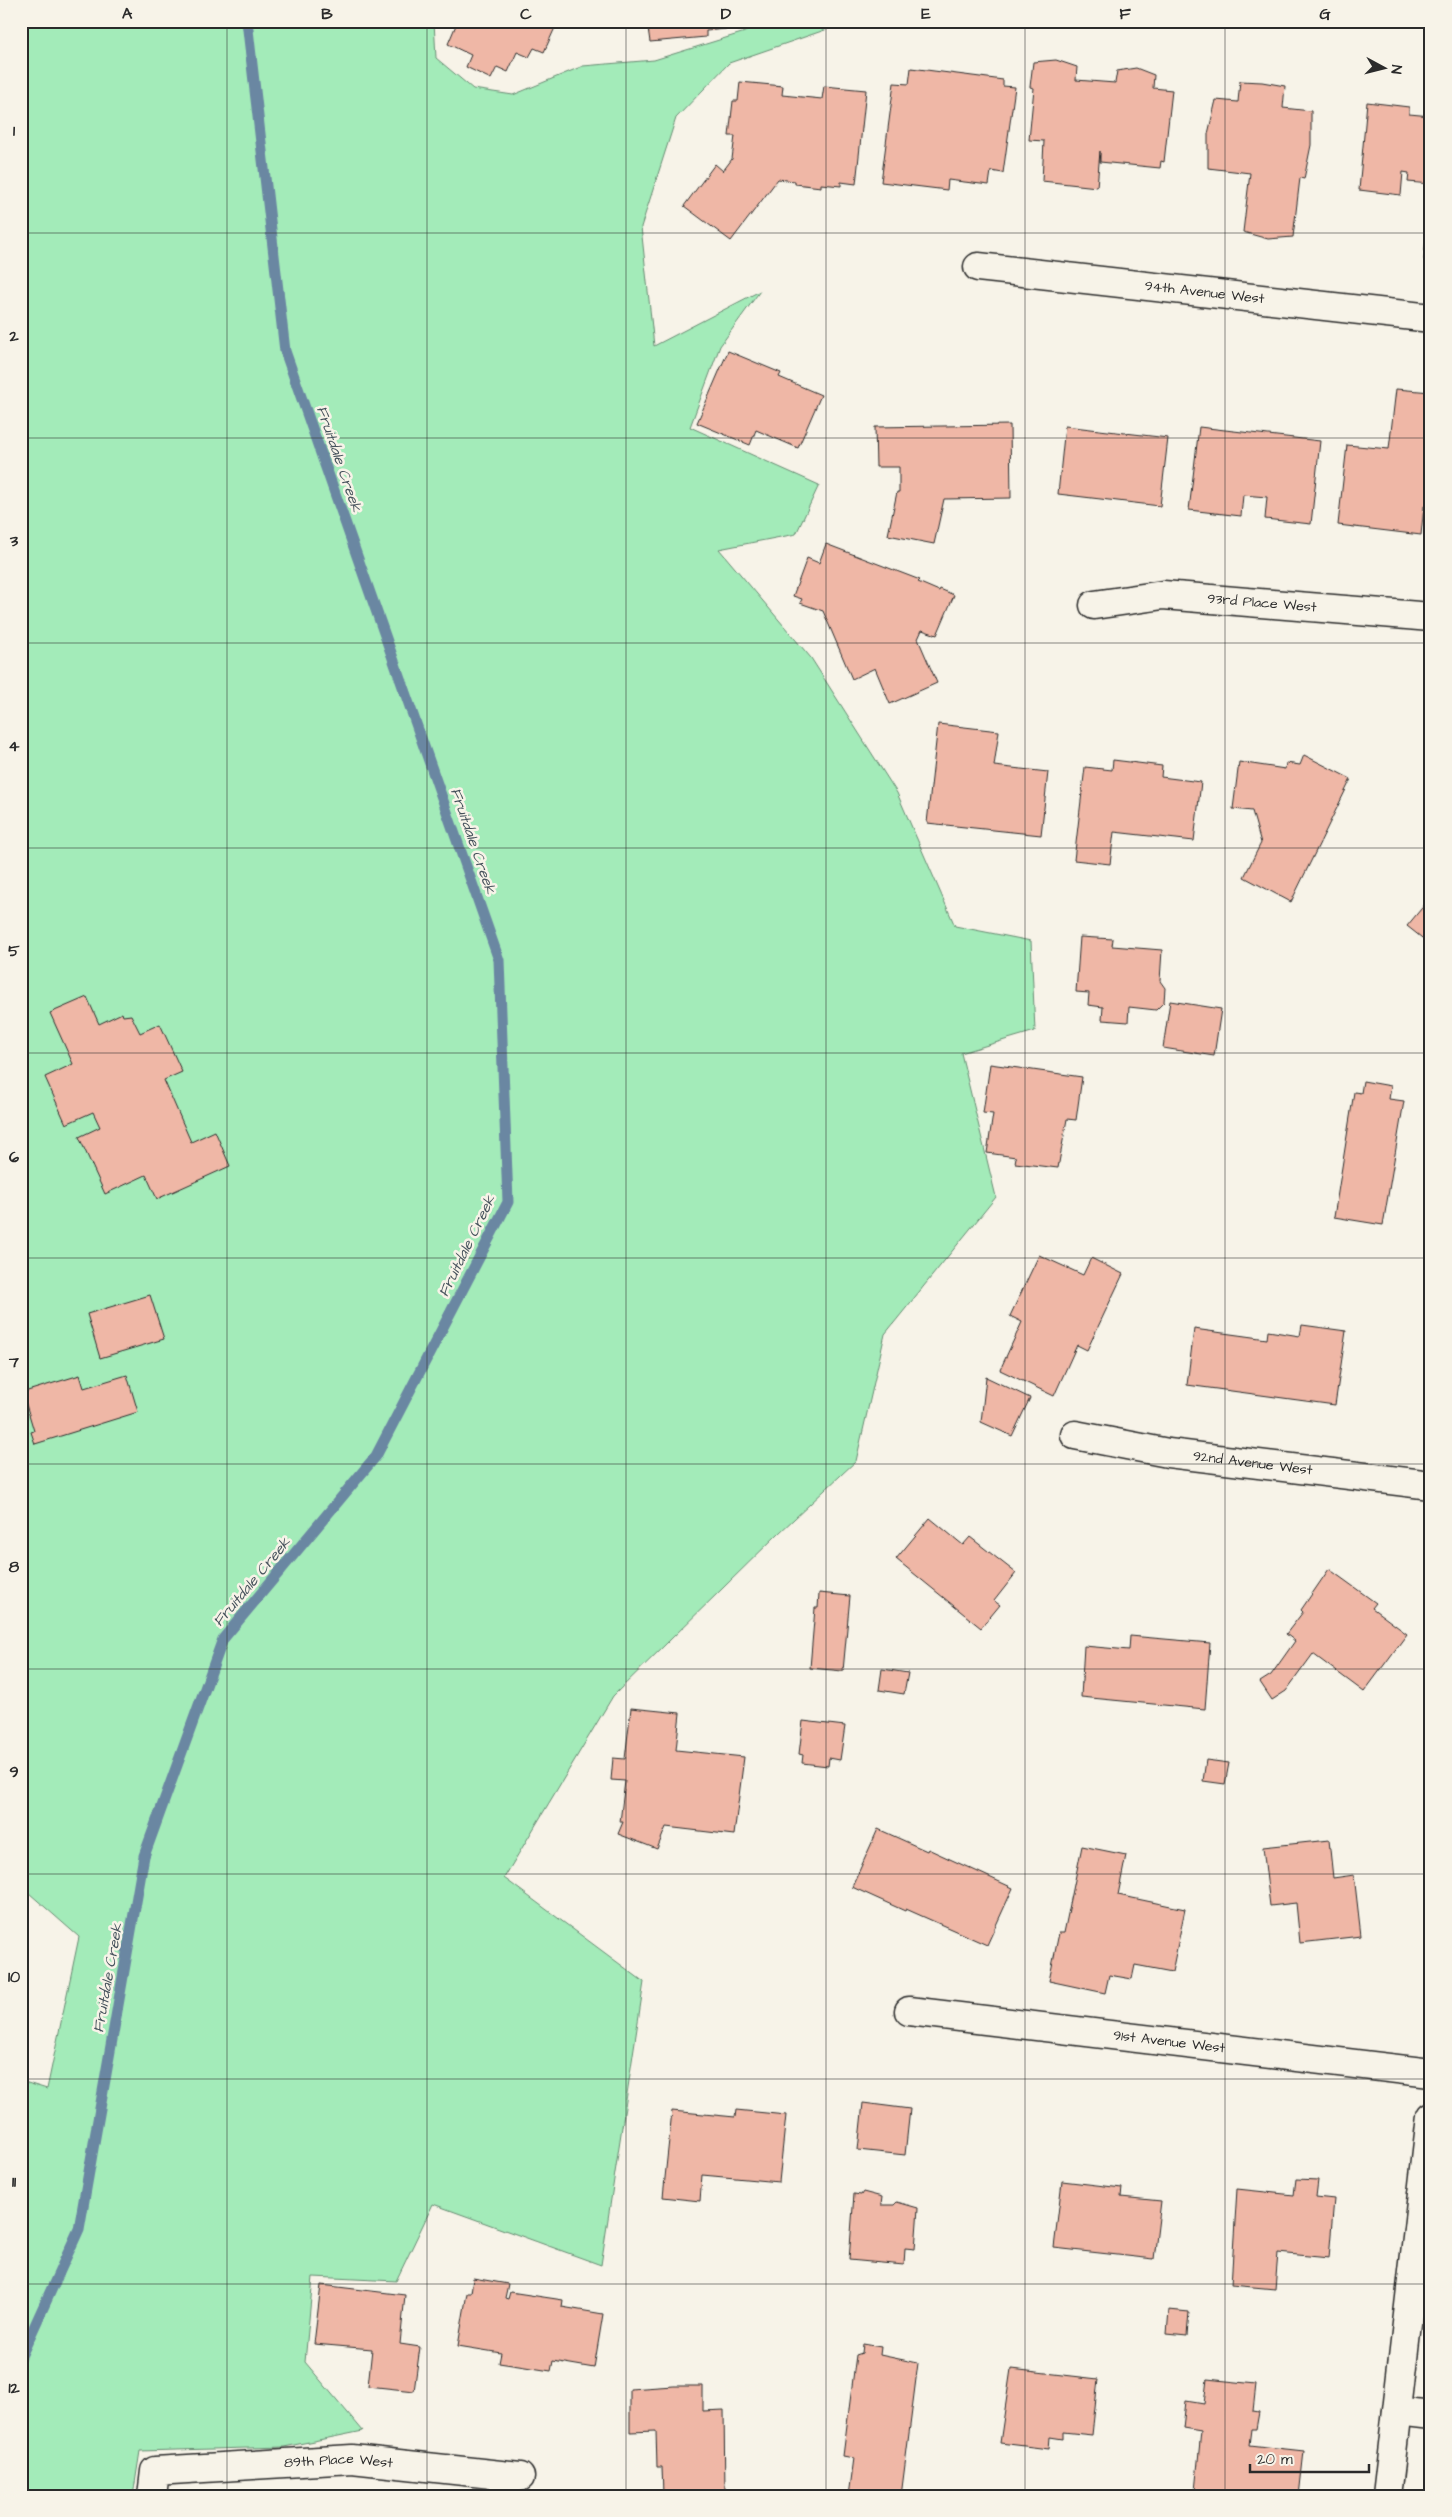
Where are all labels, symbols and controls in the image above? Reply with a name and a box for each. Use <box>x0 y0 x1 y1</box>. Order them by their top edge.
text: A <box>122 3 133 25</box>
text: B <box>321 3 333 25</box>
text: C <box>520 3 532 25</box>
text: D <box>721 3 732 25</box>
text: E <box>921 3 931 25</box>
text: F <box>1119 3 1131 25</box>
text: G <box>1319 3 1331 25</box>
north arrow <box>1360 42 1410 92</box>
text: N <box>1385 64 1406 75</box>
text: 1 <box>13 120 16 142</box>
street label: 94th Avenue West <box>1144 276 1266 309</box>
text: 2 <box>8 325 19 347</box>
water label: Fruitdale Creek <box>311 403 367 516</box>
text: 3 <box>9 530 19 552</box>
street label: 93rd Place West <box>1207 589 1318 618</box>
text: 4 <box>9 735 20 757</box>
water label: Fruitdale Creek <box>445 785 501 898</box>
text: 5 <box>8 940 20 962</box>
text: 6 <box>9 1146 19 1168</box>
water label: Fruitdale Creek <box>433 1191 501 1300</box>
text: 7 <box>8 1351 19 1373</box>
street label: 92nd Avenue West <box>1192 1446 1314 1481</box>
water label: Fruitdale Creek <box>208 1532 296 1631</box>
text: 8 <box>9 1556 20 1578</box>
text: 9 <box>9 1761 19 1783</box>
water label: Fruitdale Creek <box>88 1921 128 2034</box>
text: 10 <box>8 1966 20 1988</box>
street label: 91st Avenue West <box>1112 2025 1227 2059</box>
text: 11 <box>12 2171 17 2193</box>
text: 12 <box>8 2377 20 2399</box>
scale bar <box>1250 2442 1368 2474</box>
street label: 89th Place West <box>283 2449 394 2473</box>
text: 20 m <box>1257 2449 1293 2470</box>

